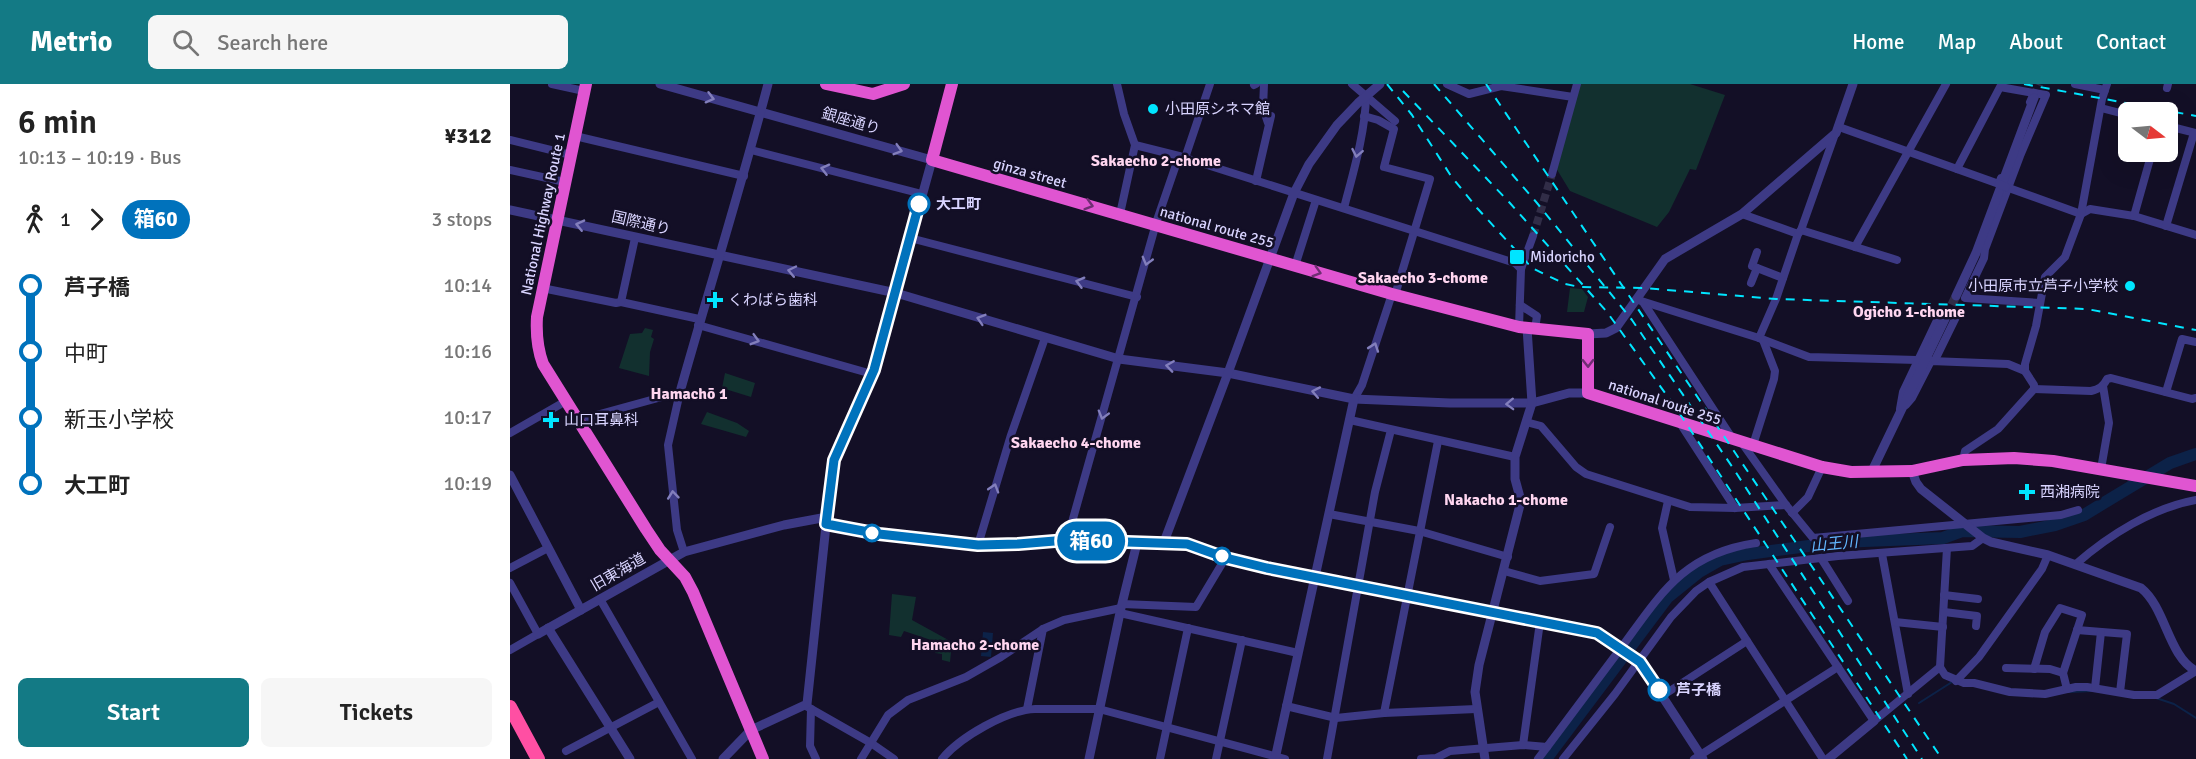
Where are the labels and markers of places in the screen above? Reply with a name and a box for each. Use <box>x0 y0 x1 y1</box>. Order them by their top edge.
place label: 小田原シネマ館 <box>1165 100 1270 118</box>
marker: 小田原シネマ館 <box>1146 102 1160 116</box>
marker: 大工町 <box>908 193 930 215</box>
place label: 大工町 <box>936 195 981 213</box>
marker: Midoricho <box>1508 248 1526 266</box>
place label: Midoricho <box>1530 248 1595 266</box>
place label: 小田原市立芦子小学校 <box>1968 277 2118 295</box>
marker: 小田原市立芦子小学校 <box>2123 279 2137 293</box>
marker: くわばら歯科 <box>706 291 724 309</box>
place label: くわばら歯科 <box>728 291 818 309</box>
marker: 山口耳鼻科 <box>542 411 560 429</box>
place label: 山口耳鼻科 <box>564 411 639 429</box>
marker: 西湘病院 <box>2018 483 2036 501</box>
place label: 西湘病院 <box>2040 483 2100 501</box>
unlabelled marker <box>863 524 881 542</box>
unlabelled marker <box>1213 547 1231 565</box>
marker: 芦子橋 <box>1648 679 1670 701</box>
place label: 芦子橋 <box>1676 681 1722 699</box>

